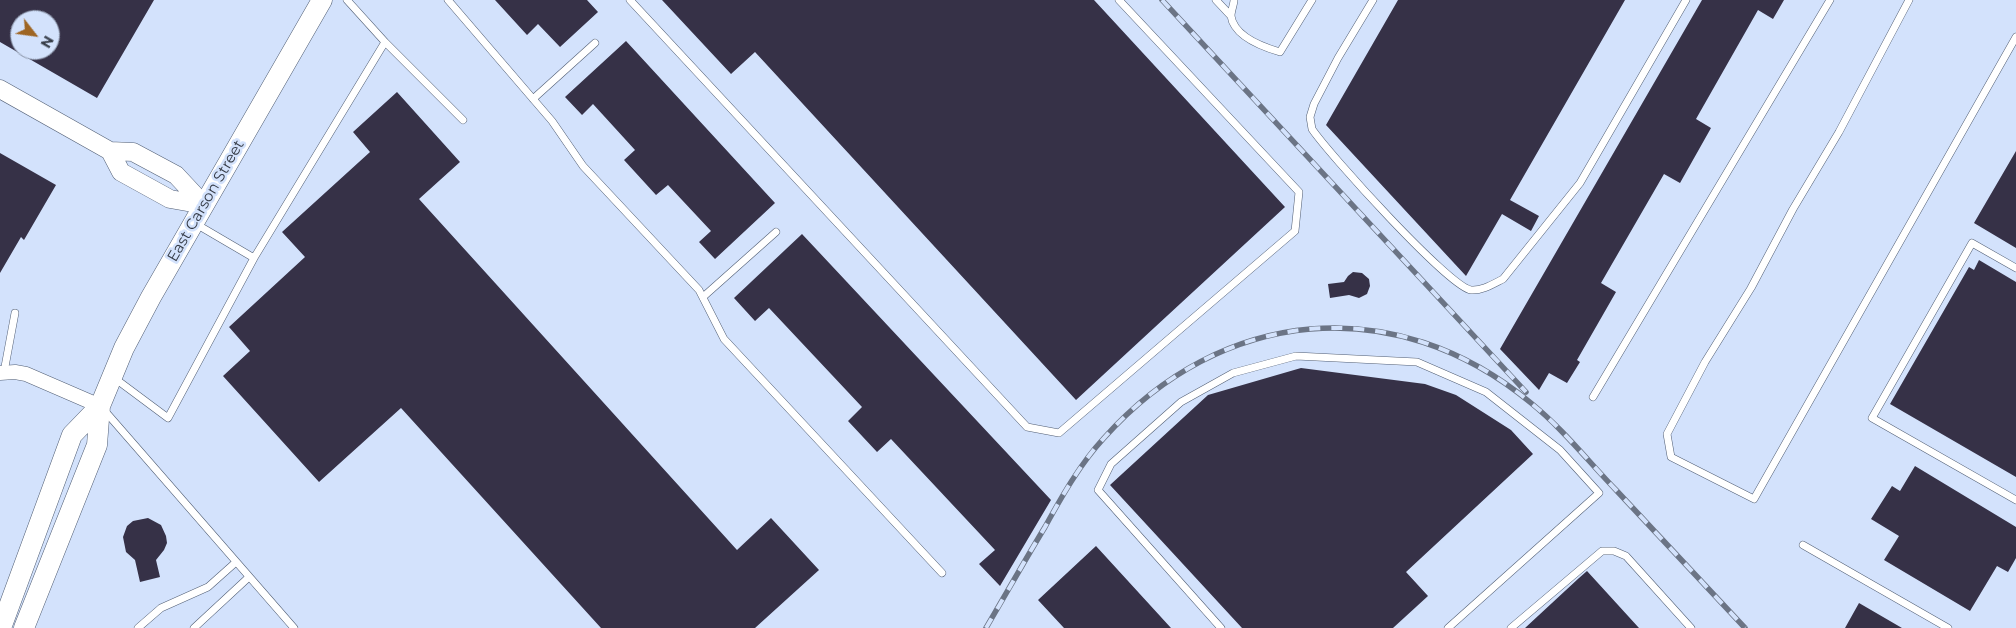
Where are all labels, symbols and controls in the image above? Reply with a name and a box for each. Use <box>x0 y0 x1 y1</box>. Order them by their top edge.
north arrow <box>10 10 60 60</box>
text: N <box>37 33 58 51</box>
street label: East Carson Street <box>164 137 248 265</box>

